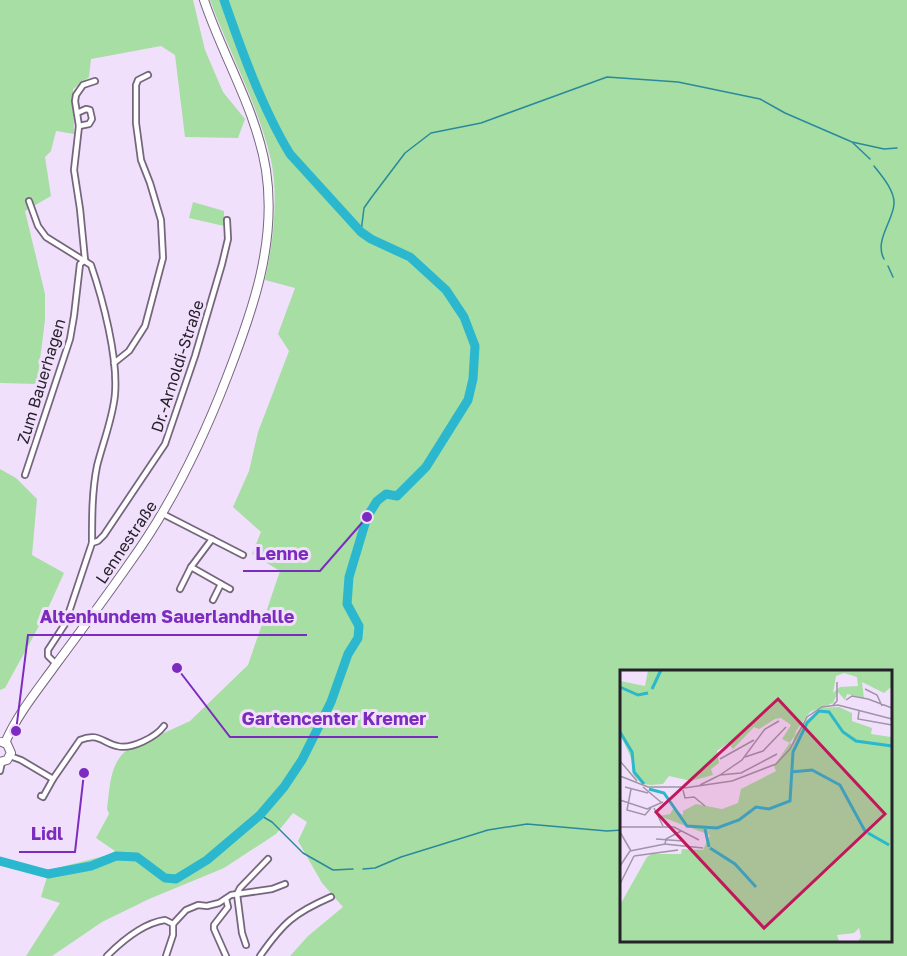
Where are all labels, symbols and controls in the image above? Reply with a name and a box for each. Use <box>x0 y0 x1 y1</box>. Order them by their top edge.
street label: Dr.-Arnoldi-Straße <box>146 297 208 435</box>
street label: Zum Bauerhagen <box>12 316 70 446</box>
street label: Lennestraße <box>91 497 161 587</box>
callout: Lenne <box>243 535 320 571</box>
text: Lenne <box>255 542 309 564</box>
callout: Altenhundem Sauerlandhalle <box>28 599 307 635</box>
text: Altenhundem Sauerlandhalle <box>40 605 295 627</box>
inset map <box>620 670 892 941</box>
callout: Gartencenter Kremer <box>230 701 438 737</box>
text: Gartencenter Kremer <box>242 707 426 729</box>
callout: Lidl <box>19 816 75 852</box>
text: Lidl <box>31 822 63 844</box>

